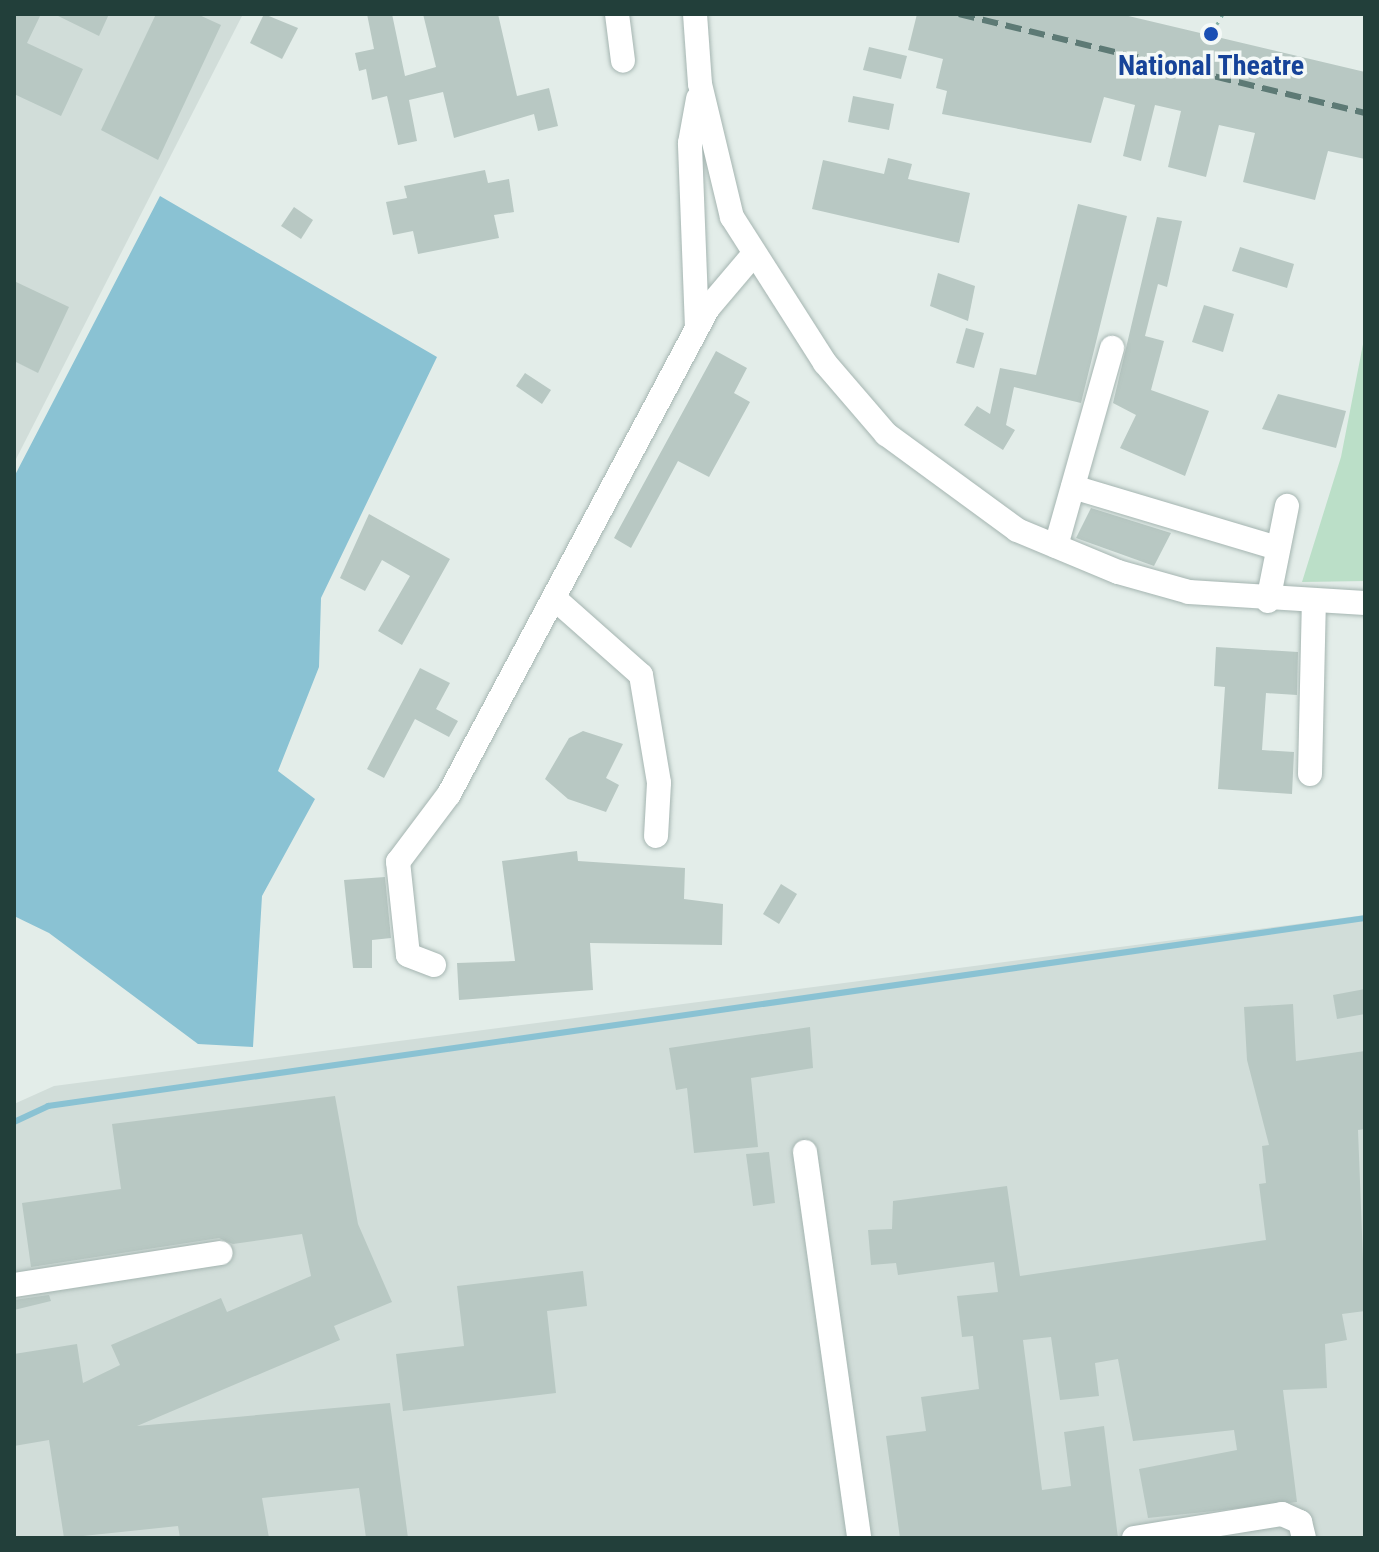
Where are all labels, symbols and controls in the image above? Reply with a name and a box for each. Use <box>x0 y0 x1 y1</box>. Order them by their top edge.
marker: National Theatre <box>1200 23 1222 45</box>
place label: National Theatre <box>1118 49 1304 83</box>

